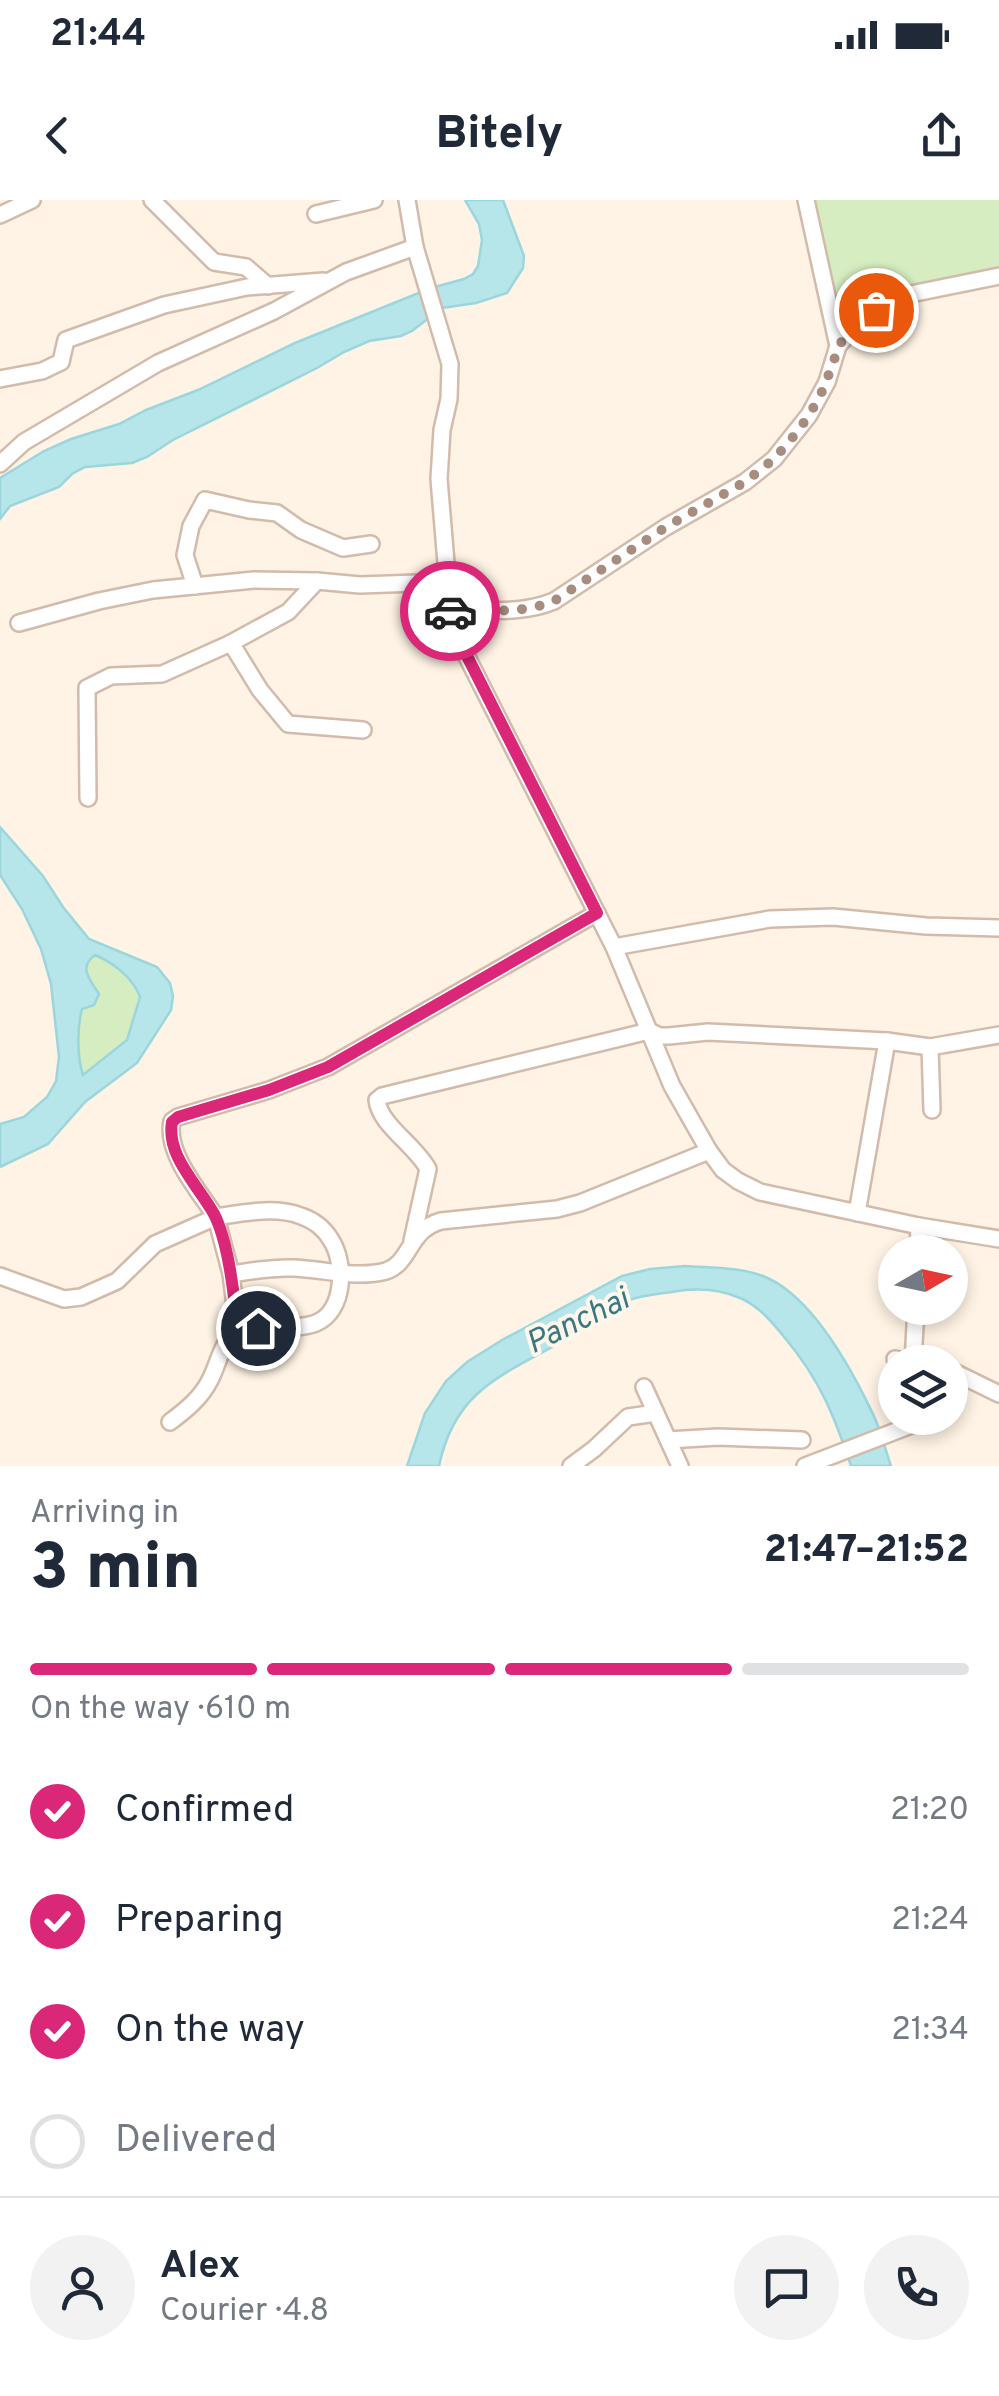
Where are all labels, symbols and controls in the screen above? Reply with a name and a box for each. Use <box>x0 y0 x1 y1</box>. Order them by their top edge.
text: 21:44 <box>50 11 147 60</box>
text: Bitely <box>436 107 563 164</box>
icon: back <box>30 108 85 163</box>
icon: share <box>914 108 969 163</box>
pin <box>834 268 919 353</box>
icon: bag <box>849 283 904 338</box>
courier <box>400 561 500 661</box>
icon: car <box>423 584 478 639</box>
north arrow <box>878 1235 968 1325</box>
map controls <box>878 1235 968 1435</box>
water label: Panchai <box>520 1280 638 1365</box>
pin <box>216 1286 301 1371</box>
icon: home <box>231 1301 286 1356</box>
button: layers <box>878 1345 968 1435</box>
text: Arriving in <box>30 1494 179 1534</box>
text: 21:47–21:52 <box>764 1527 969 1576</box>
text: 3 min <box>30 1530 201 1612</box>
text: On the way · 610 m <box>30 1690 291 1730</box>
icon: check <box>30 1784 85 1839</box>
text: Confirmed <box>115 1787 294 1836</box>
text: 21:20 <box>890 1791 969 1831</box>
icon: check <box>30 1894 85 1949</box>
text: Preparing <box>115 1897 284 1946</box>
text: 21:24 <box>891 1901 969 1941</box>
icon: check <box>30 2004 85 2059</box>
text: On the way <box>115 2007 305 2056</box>
text: 21:34 <box>891 2011 969 2051</box>
text: Delivered <box>115 2117 277 2166</box>
button: person <box>30 2235 135 2340</box>
button: chat <box>734 2235 839 2340</box>
button: phone <box>864 2235 969 2340</box>
text: Alex <box>160 2243 240 2292</box>
text: Courier · 4.8 <box>160 2292 329 2332</box>

